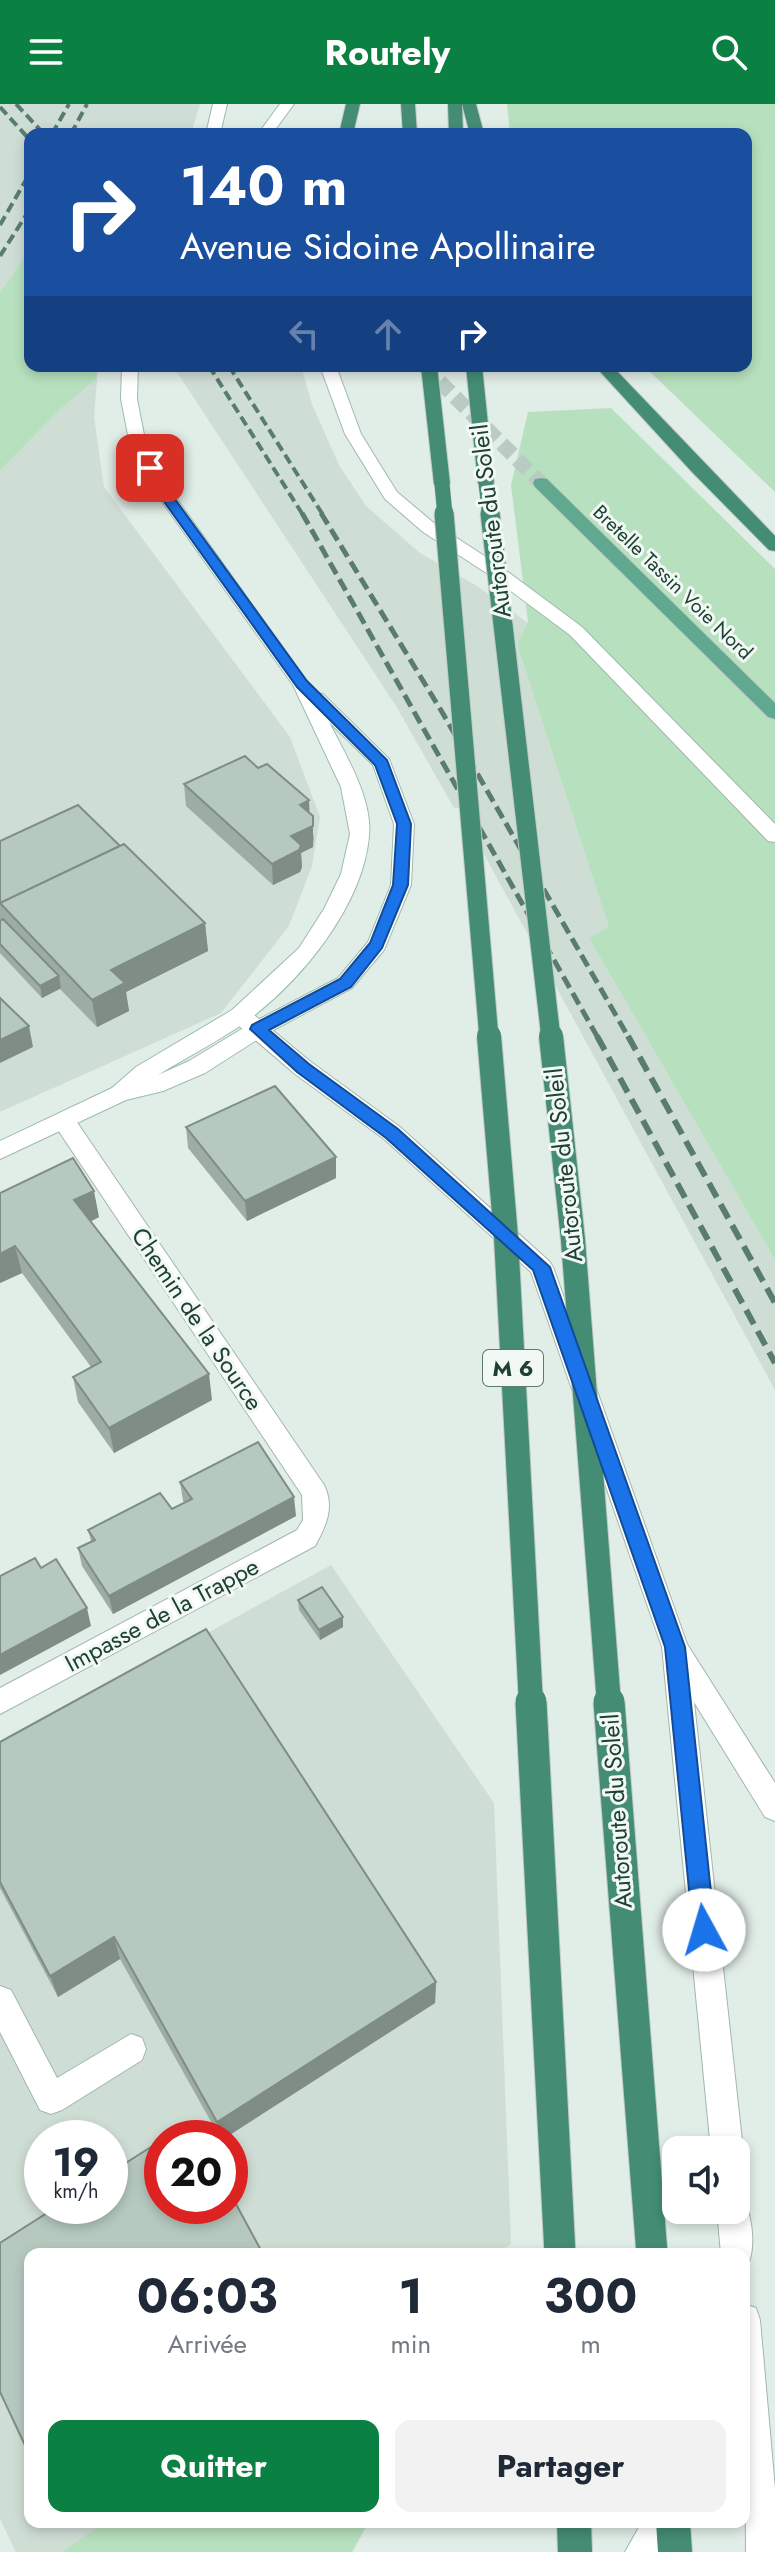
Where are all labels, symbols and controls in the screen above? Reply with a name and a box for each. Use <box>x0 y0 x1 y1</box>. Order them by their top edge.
text: Routely <box>325 26 450 78</box>
icon: menu <box>24 30 68 74</box>
icon: search <box>707 30 751 74</box>
text: 140 m <box>180 145 347 226</box>
icon: right <box>48 160 152 264</box>
text: Avenue Sidoine Apollinaire <box>180 220 596 272</box>
icon: left <box>282 312 326 356</box>
icon: ahead <box>366 312 410 356</box>
icon: right <box>450 312 494 356</box>
street label: Autoroute du Soleil <box>461 422 520 620</box>
pin <box>116 434 184 502</box>
icon: arrive <box>128 446 172 490</box>
street label: Bretelle Tassin Voie Nord <box>586 498 759 666</box>
street label: Autoroute du Soleil <box>536 1066 591 1264</box>
street label: Chemin de la Source <box>123 1220 272 1417</box>
road number: M 6 <box>483 1350 543 1386</box>
street label: Impasse de la Trappe <box>59 1549 265 1680</box>
street label: Autoroute du Soleil <box>592 1712 641 1910</box>
position arrow <box>662 1888 746 1972</box>
speed limit sign: 20 <box>144 2120 248 2224</box>
text: 19 <box>52 2133 100 2191</box>
map controls <box>662 2136 750 2224</box>
button: sound <box>662 2136 750 2224</box>
text: km/h <box>53 2177 99 2206</box>
text: 06:03 <box>137 2262 278 2331</box>
text: 1 <box>399 2262 423 2331</box>
text: 300 <box>544 2262 637 2331</box>
text: Arrivée <box>167 2325 247 2363</box>
text: min <box>390 2325 431 2363</box>
text: m <box>580 2325 601 2363</box>
button: Quitter <box>48 2420 379 2512</box>
button: Partager <box>395 2420 726 2512</box>

